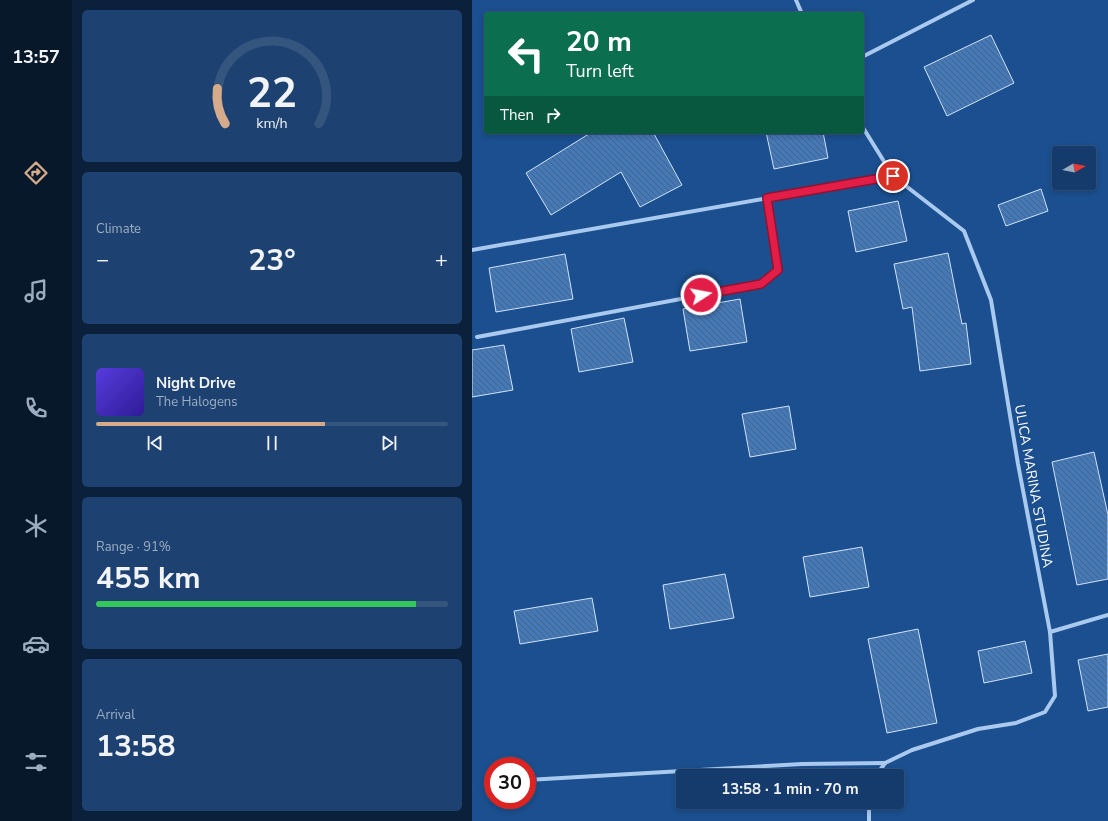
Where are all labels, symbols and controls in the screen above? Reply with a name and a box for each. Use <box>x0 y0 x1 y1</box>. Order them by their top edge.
text: 20 m <box>566 23 632 61</box>
icon: left <box>500 28 552 80</box>
text: 13:57 <box>12 45 60 69</box>
text: Turn left <box>566 59 634 83</box>
text: 22 <box>247 65 297 122</box>
icon: right <box>542 104 564 126</box>
text: Then <box>500 105 534 125</box>
text: km/h <box>256 114 288 133</box>
north arrow <box>1052 146 1096 190</box>
map controls <box>1052 146 1096 190</box>
icon: directions <box>22 159 50 187</box>
pin <box>876 159 910 193</box>
icon: arrive <box>882 165 904 187</box>
text: Climate <box>96 220 141 238</box>
text: 23° <box>248 240 296 281</box>
text: − <box>96 245 109 275</box>
text: + <box>435 245 448 275</box>
position arrow <box>680 274 722 316</box>
icon: music <box>22 277 50 305</box>
text: Night Drive <box>156 373 236 393</box>
text: The Halogens <box>156 393 237 411</box>
icon: phone <box>22 394 50 422</box>
street label: ULICA MARINA STUDINA <box>1010 403 1057 569</box>
icon: previous <box>144 432 166 454</box>
icon: pause <box>261 432 283 454</box>
icon: next <box>378 432 400 454</box>
icon: climate <box>22 512 50 540</box>
text: Range · 91% <box>96 538 171 556</box>
text: 455 km <box>96 558 201 599</box>
icon: car <box>22 630 50 658</box>
text: Arrival <box>96 706 135 724</box>
text: 13:58 <box>96 726 175 767</box>
icon: filters <box>22 748 50 776</box>
speed limit sign: 30 <box>484 757 536 809</box>
text: 13:58 · 1 min · 70 m <box>721 779 859 799</box>

